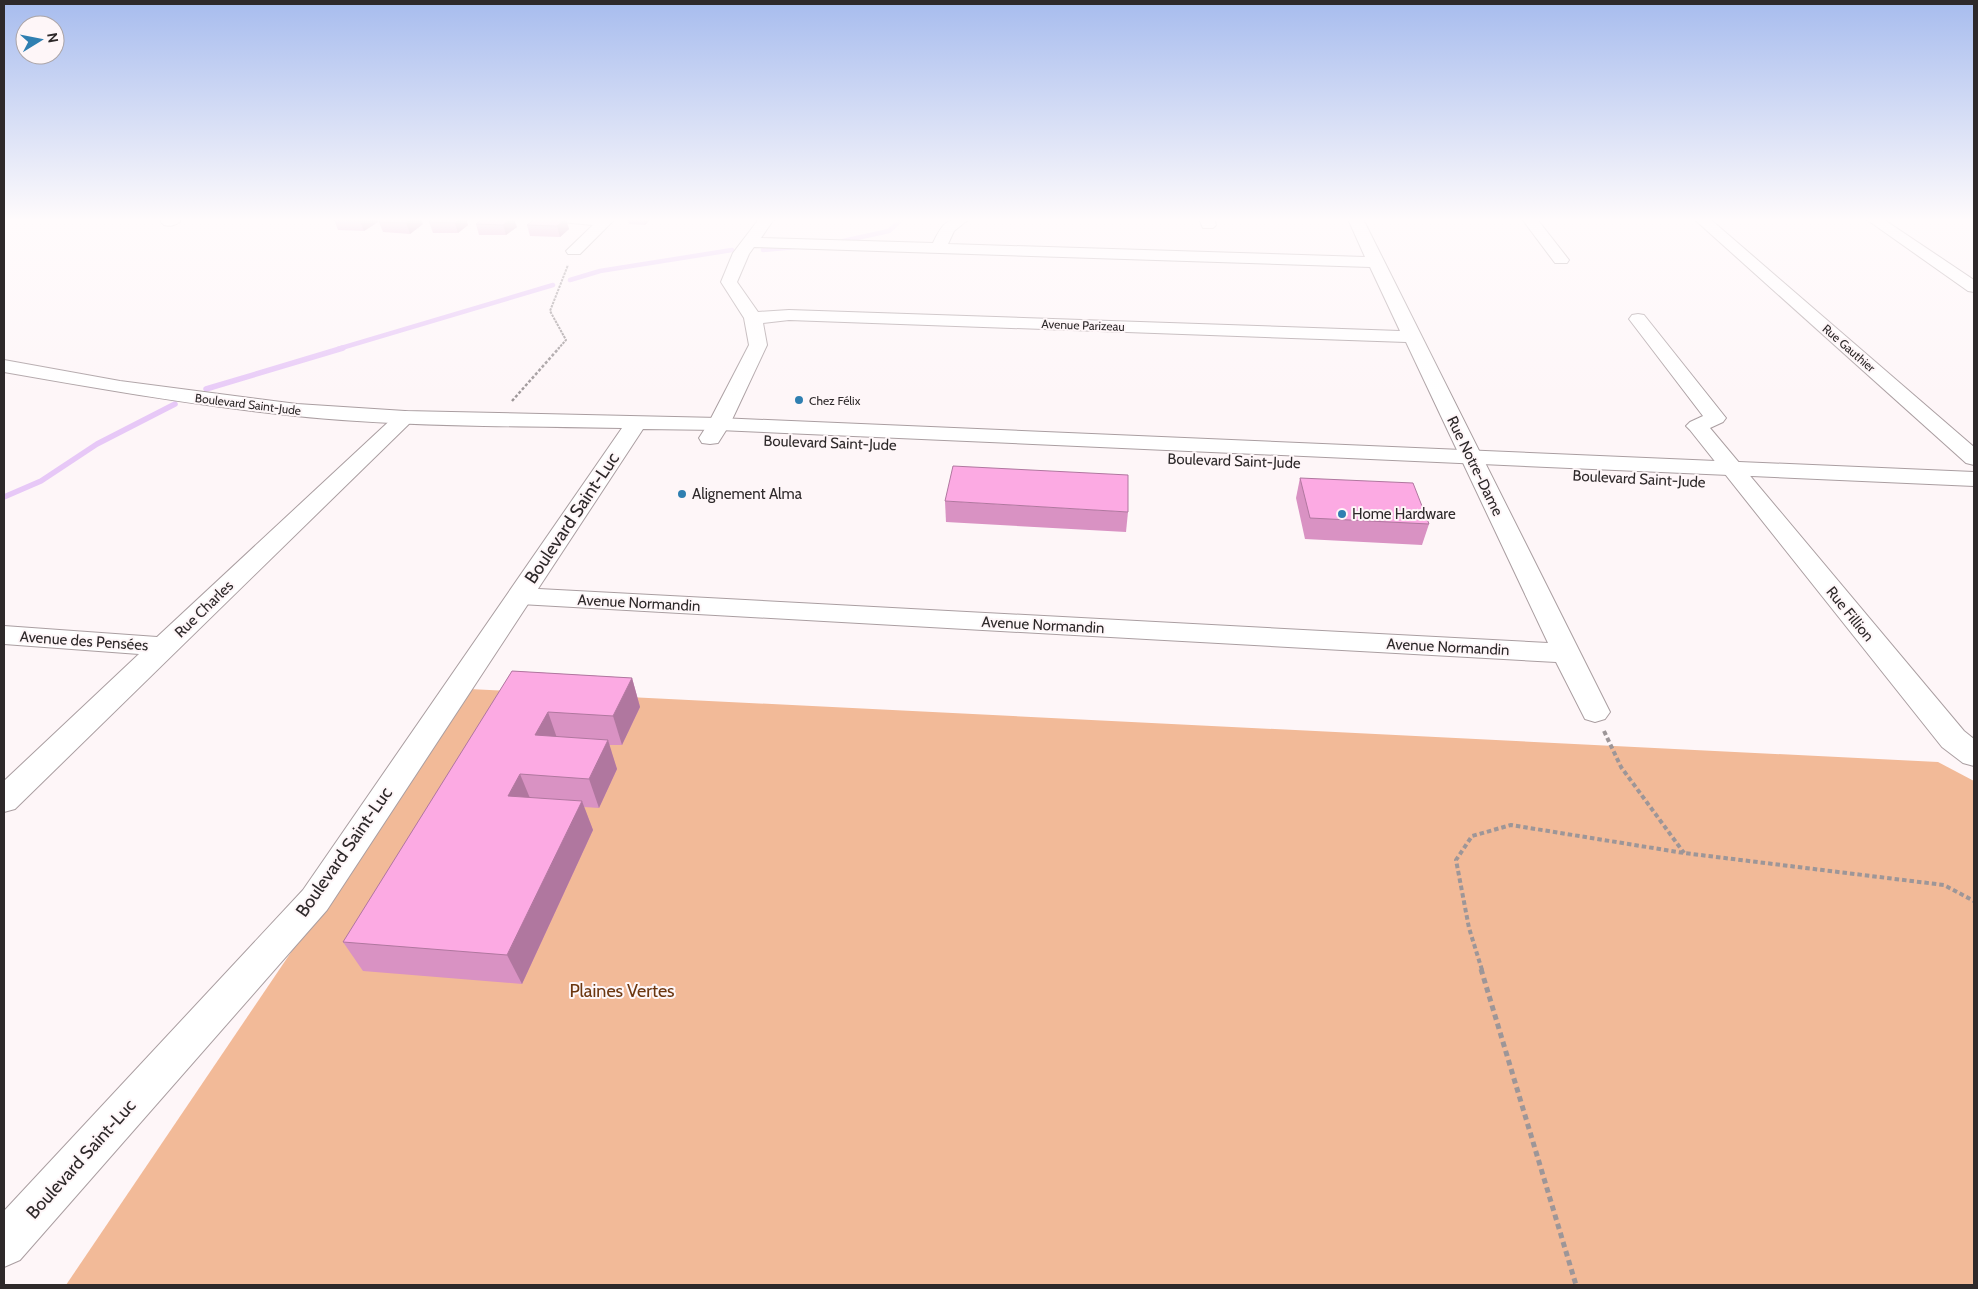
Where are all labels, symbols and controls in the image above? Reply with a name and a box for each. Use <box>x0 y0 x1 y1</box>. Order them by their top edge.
north arrow <box>15 15 65 65</box>
text: N <box>43 31 63 44</box>
street label: Avenue Parizeau <box>1041 316 1125 334</box>
street label: Rue Gauthier <box>1819 321 1879 375</box>
street label: Boulevard Saint-Jude <box>194 390 302 418</box>
place label: Chez Félix <box>809 393 861 408</box>
marker: Chez Félix <box>793 394 805 406</box>
street label: Rue Notre-Dame <box>1443 413 1507 519</box>
street label: Boulevard Saint-Jude <box>763 432 897 454</box>
street label: Boulevard Saint-Luc <box>520 448 624 588</box>
street label: Boulevard Saint-Jude <box>1167 450 1301 472</box>
street label: Boulevard Saint-Jude <box>1572 467 1706 491</box>
place label: Alignement Alma <box>692 485 803 503</box>
marker: Alignement Alma <box>676 488 688 500</box>
place label: Home Hardware <box>1352 505 1456 523</box>
marker: Home Hardware <box>1336 508 1348 520</box>
street label: Rue Charles <box>171 577 237 641</box>
street label: Rue Fillion <box>1822 583 1878 645</box>
street label: Avenue Normandin <box>577 591 701 615</box>
street label: Avenue Normandin <box>981 613 1105 637</box>
street label: Avenue des Pensées <box>19 628 149 654</box>
street label: Avenue Normandin <box>1386 635 1510 659</box>
street label: Boulevard Saint-Luc <box>291 783 397 921</box>
park label: Plaines Vertes <box>569 980 675 1002</box>
street label: Boulevard Saint-Luc <box>22 1095 140 1223</box>

